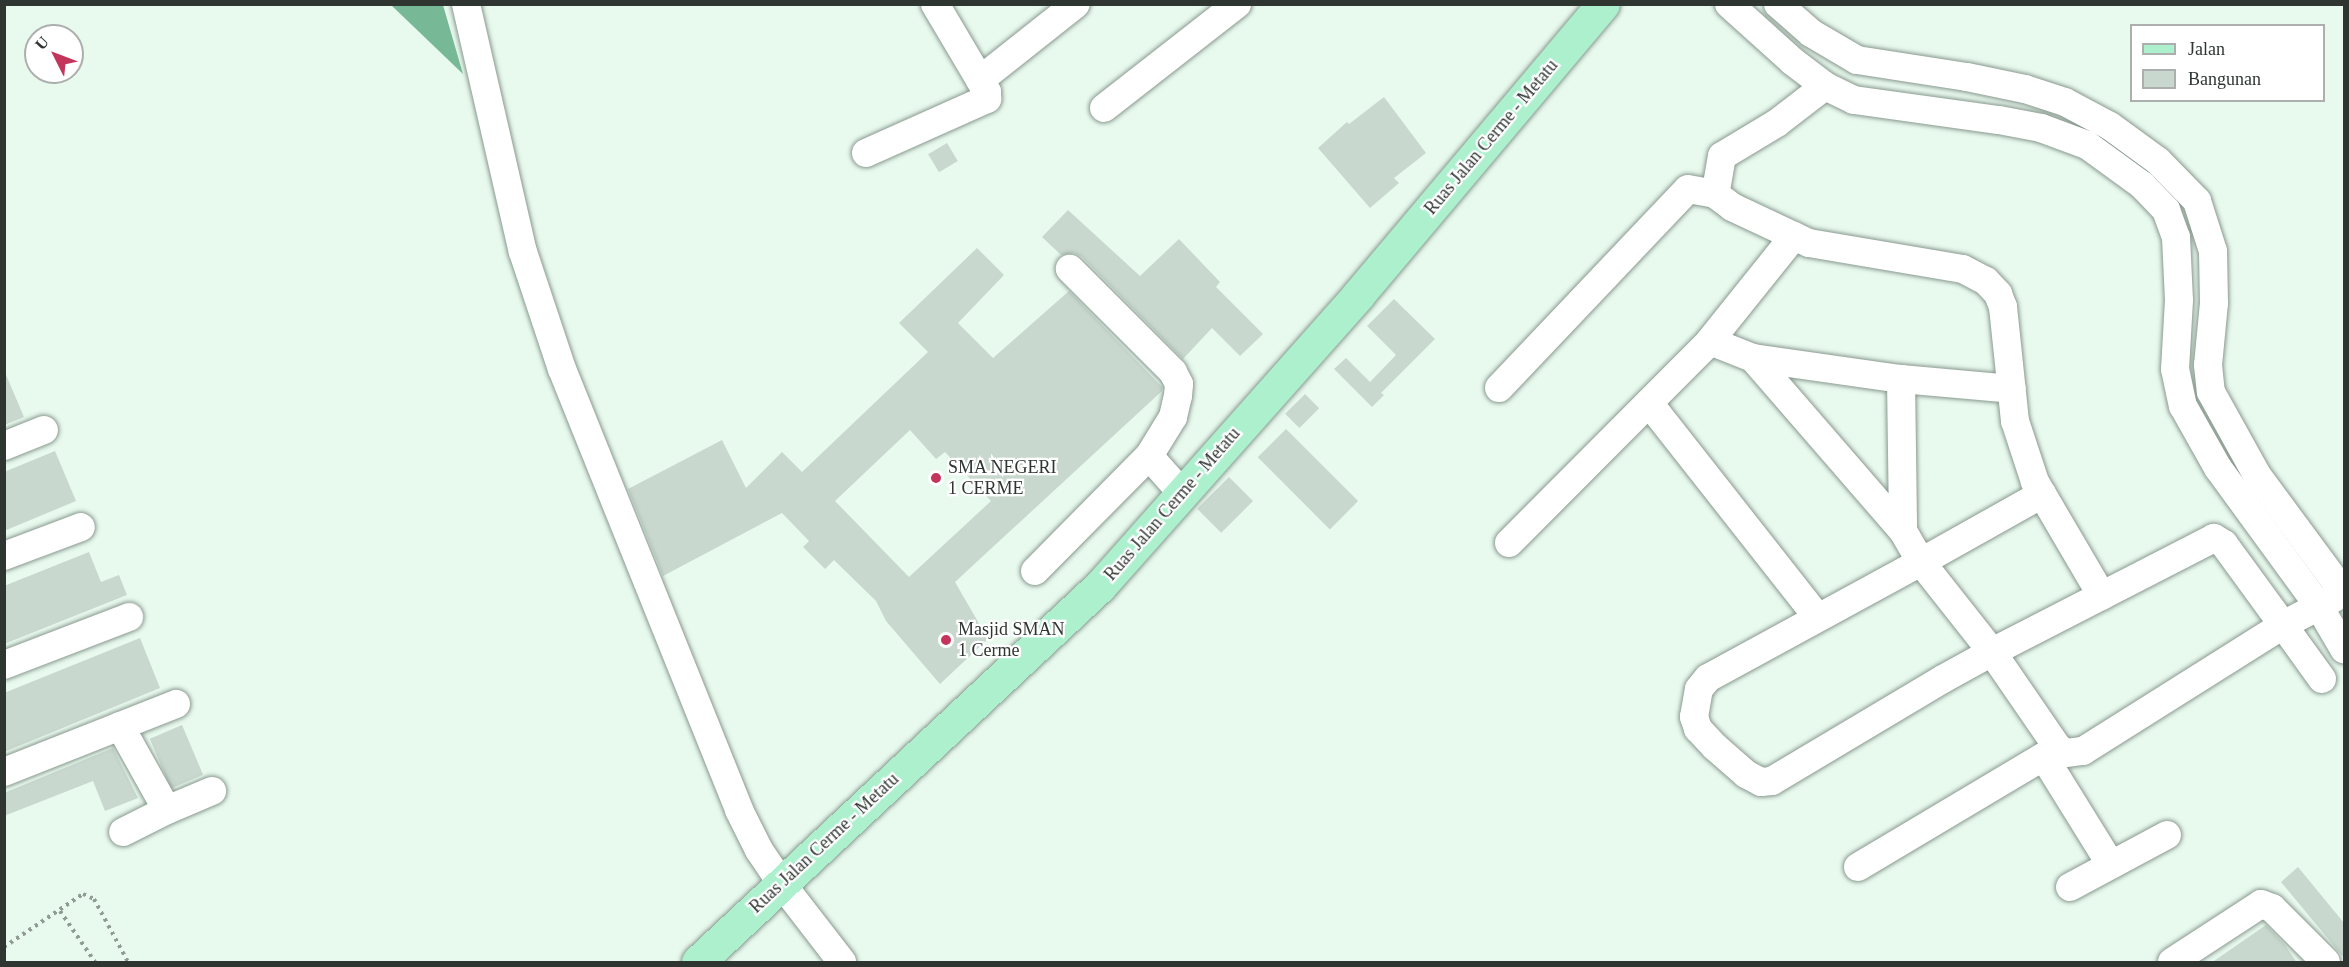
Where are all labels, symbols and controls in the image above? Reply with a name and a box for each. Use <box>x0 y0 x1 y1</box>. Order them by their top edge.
north arrow <box>24 24 84 84</box>
legend <box>2130 24 2325 102</box>
text: U <box>32 33 52 53</box>
text: Jalan <box>2188 39 2225 59</box>
street label: Ruas Jalan Cerme - Metatu <box>1420 55 1562 219</box>
text: Bangunan <box>2188 69 2261 89</box>
street label: Ruas Jalan Cerme - Metatu <box>1100 423 1244 585</box>
place label: SMA NEGERI 1 CERME <box>948 457 1058 500</box>
marker: SMA NEGERI 1 CERME <box>929 471 943 485</box>
place label: Masjid SMAN 1 Cerme <box>958 619 1065 662</box>
marker: Masjid SMAN 1 Cerme <box>939 633 953 647</box>
street label: Ruas Jalan Cerme - Metatu <box>745 768 903 918</box>

